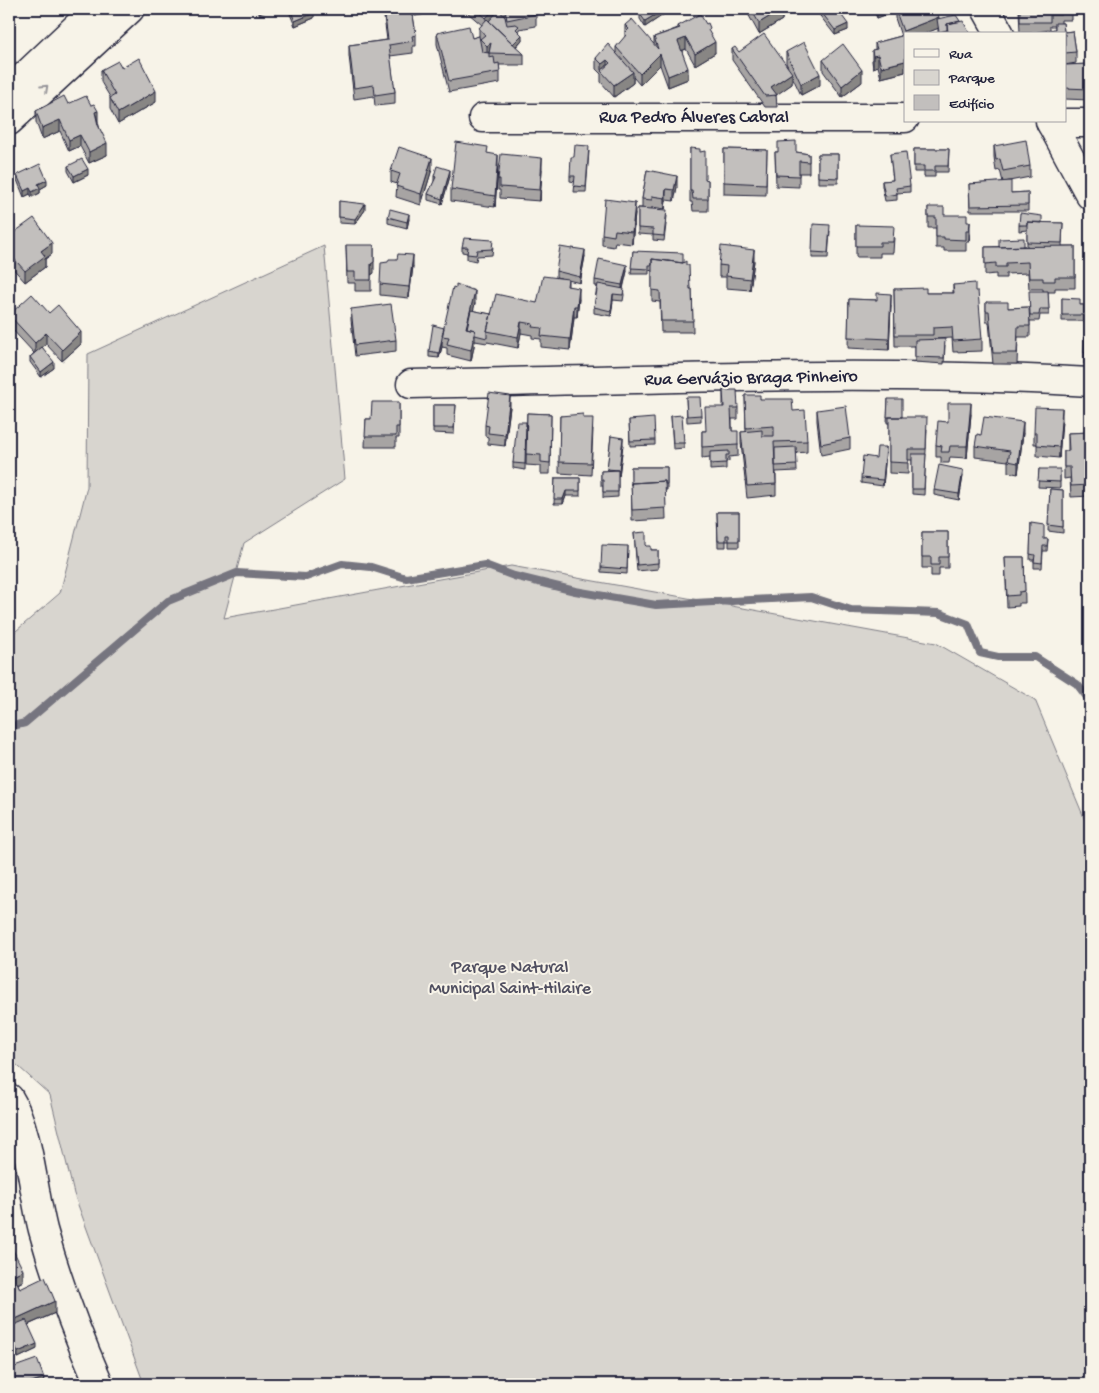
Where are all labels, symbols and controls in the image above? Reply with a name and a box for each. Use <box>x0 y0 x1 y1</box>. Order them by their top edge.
legend <box>904 32 1066 122</box>
text: Rua <box>949 46 973 64</box>
text: Parque <box>948 70 995 88</box>
one-way arrow <box>39 85 48 94</box>
text: Edifício <box>949 96 995 114</box>
street label: Rua Pedro Álveres Cabral <box>599 107 789 129</box>
street label: Rua Gervázio Braga Pinheiro <box>644 367 858 391</box>
park label: Parque Natural Municipal Saint-Hilaire <box>429 958 592 1000</box>

